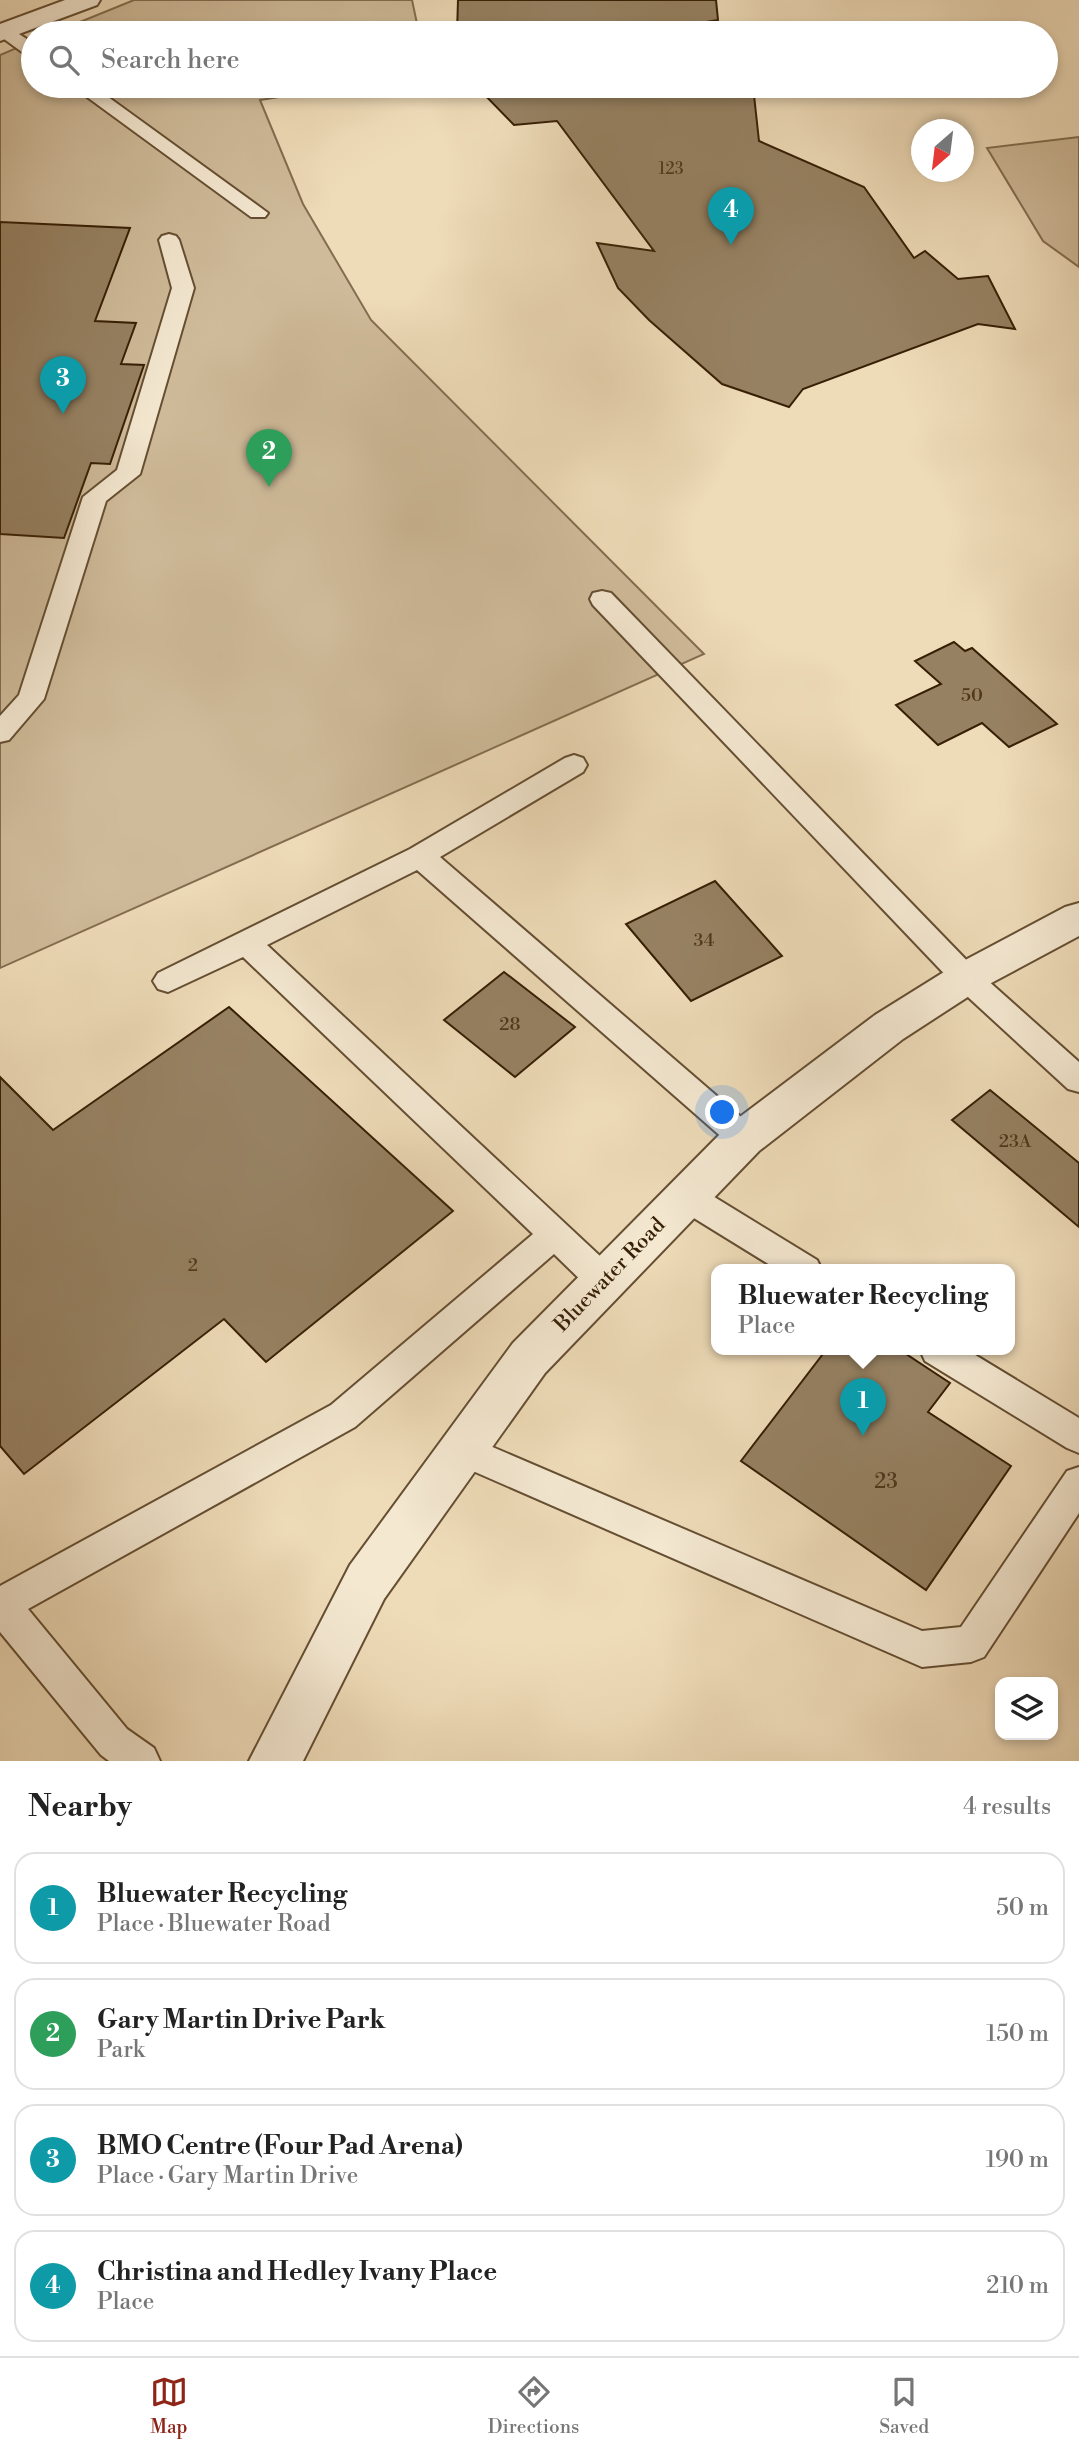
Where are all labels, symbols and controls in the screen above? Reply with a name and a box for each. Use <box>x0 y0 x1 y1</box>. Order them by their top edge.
search box <box>21 21 1058 98</box>
icon: search <box>45 41 83 79</box>
text: Search here <box>101 44 240 76</box>
north arrow <box>911 119 974 182</box>
house number: 123 <box>658 159 684 179</box>
pin: 4 <box>708 187 754 245</box>
pin: 3 <box>40 356 86 414</box>
pin: 2 <box>246 429 292 487</box>
house number: 50 <box>961 684 983 707</box>
house number: 34 <box>694 929 715 952</box>
house number: 28 <box>499 1013 521 1036</box>
your location <box>705 1095 739 1129</box>
house number: 23A <box>999 1130 1032 1153</box>
street label: Bluewater Road <box>548 1212 671 1338</box>
house number: 2 <box>188 1254 198 1277</box>
popup <box>711 1264 1015 1355</box>
text: Bluewater Recycling <box>738 1280 988 1312</box>
text: Place <box>738 1312 795 1340</box>
pin: 1 <box>840 1378 886 1436</box>
house number: 23 <box>874 1469 898 1495</box>
map controls <box>995 1677 1058 1740</box>
button: layers <box>995 1677 1058 1740</box>
text: Nearby <box>28 1788 132 1826</box>
text: 4 results <box>963 1793 1051 1821</box>
text: Bluewater Recycling <box>97 1878 347 1910</box>
text: 1 <box>47 1894 59 1922</box>
text: 50 m <box>996 1894 1049 1922</box>
text: Place · Bluewater Road <box>97 1910 331 1938</box>
text: Gary Martin Drive Park <box>97 2004 385 2036</box>
text: 2 <box>46 2020 60 2048</box>
text: 150 m <box>986 2020 1049 2048</box>
text: Park <box>97 2036 145 2064</box>
text: BMO Centre (Four Pad Arena) <box>97 2130 463 2162</box>
text: 3 <box>46 2146 60 2174</box>
text: 190 m <box>986 2146 1049 2174</box>
text: Place · Gary Martin Drive <box>97 2162 358 2190</box>
text: Christina and Hedley Ivany Place <box>97 2256 497 2288</box>
text: 4 <box>45 2272 61 2300</box>
text: 210 m <box>986 2272 1049 2300</box>
text: Place <box>97 2288 154 2316</box>
tab: Map <box>150 2373 188 2439</box>
tab: Directions <box>488 2373 579 2439</box>
tab: Saved <box>879 2373 929 2439</box>

